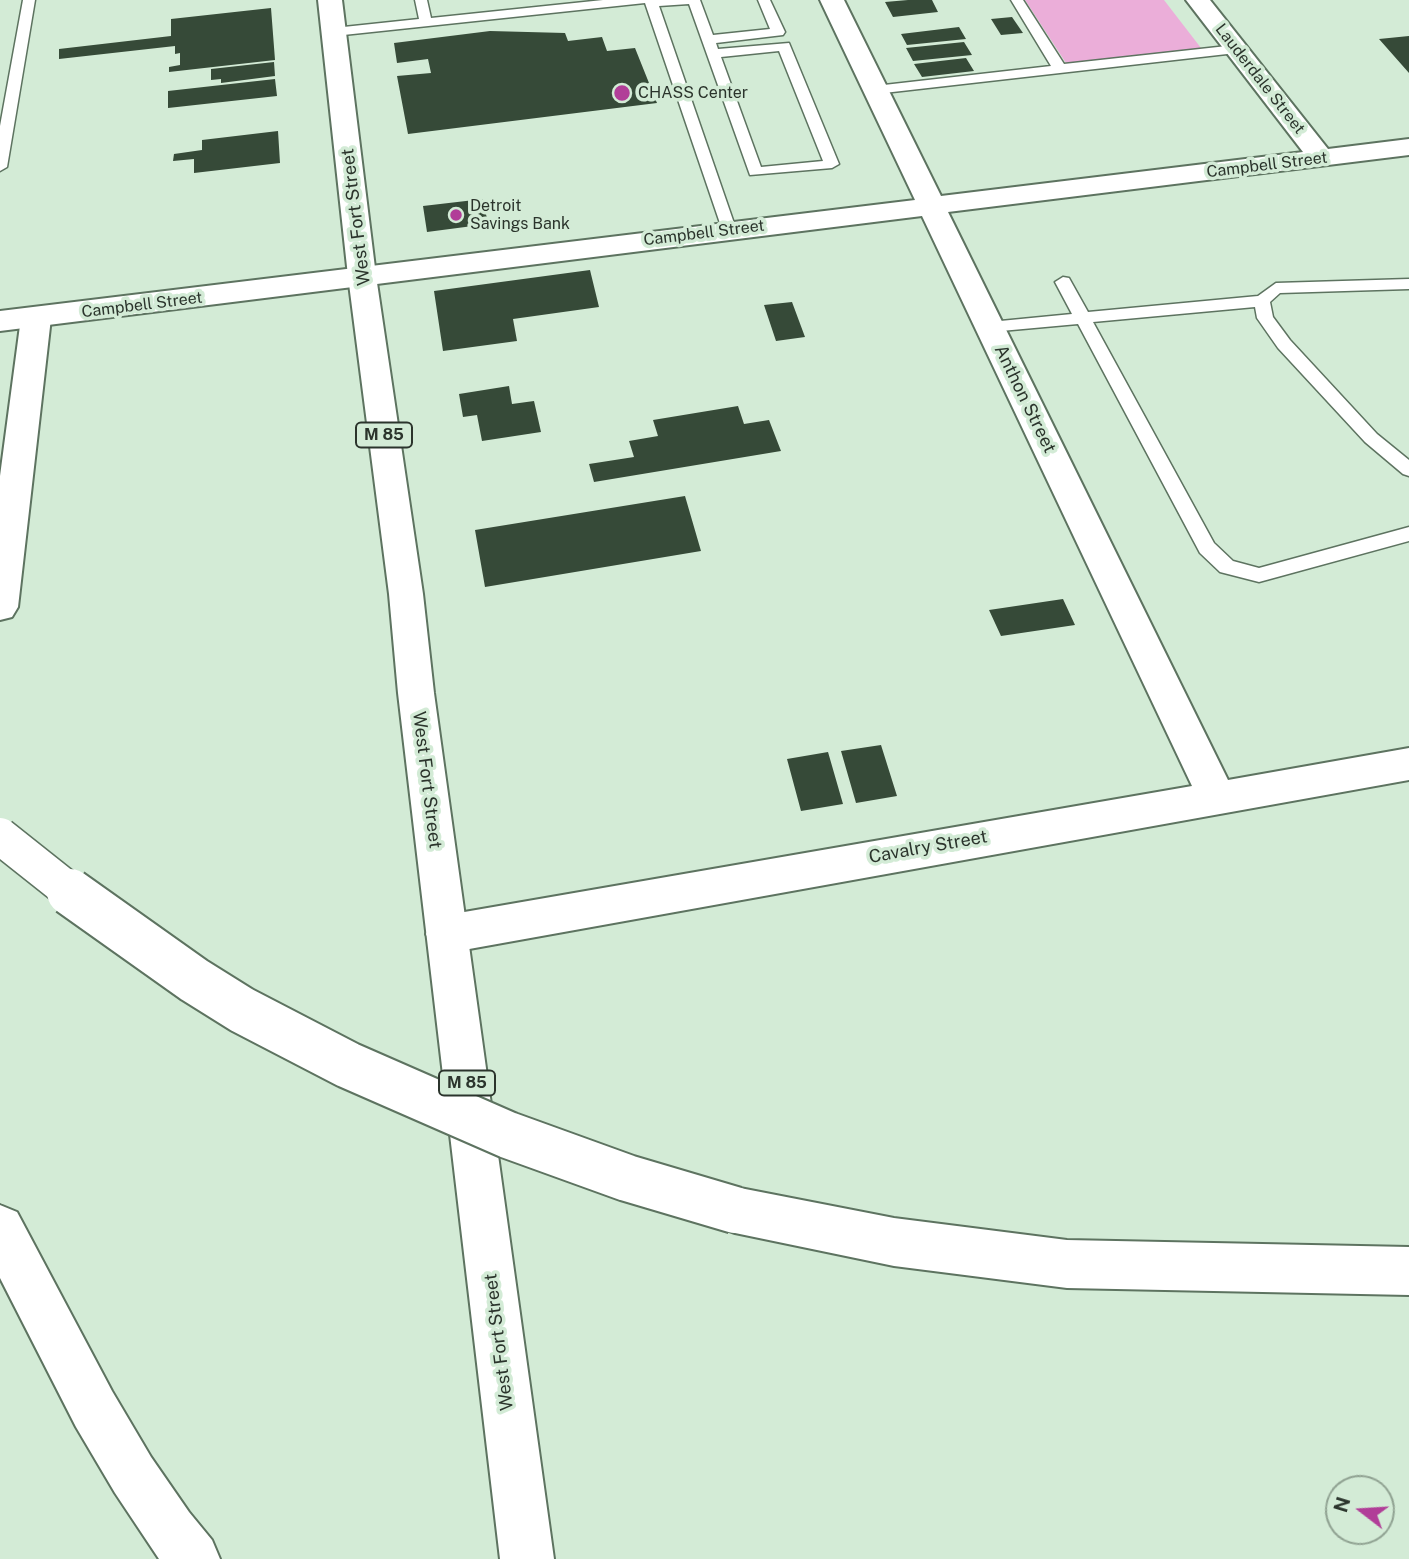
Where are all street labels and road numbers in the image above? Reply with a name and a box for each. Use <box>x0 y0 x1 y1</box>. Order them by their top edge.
street label: Lauderdale Street <box>1211 20 1309 138</box>
street label: West Fort Street <box>337 147 375 287</box>
street label: Campbell Street <box>1205 148 1329 182</box>
street label: Campbell Street <box>642 216 766 250</box>
street label: Campbell Street <box>80 288 204 322</box>
street label: Anthon Street <box>990 341 1060 457</box>
road number: M 85 <box>356 422 412 448</box>
street label: West Fort Street <box>408 710 446 850</box>
street label: Cavalry Street <box>867 826 989 868</box>
road number: M 85 <box>439 1070 495 1096</box>
street label: West Fort Street <box>480 1272 518 1412</box>

